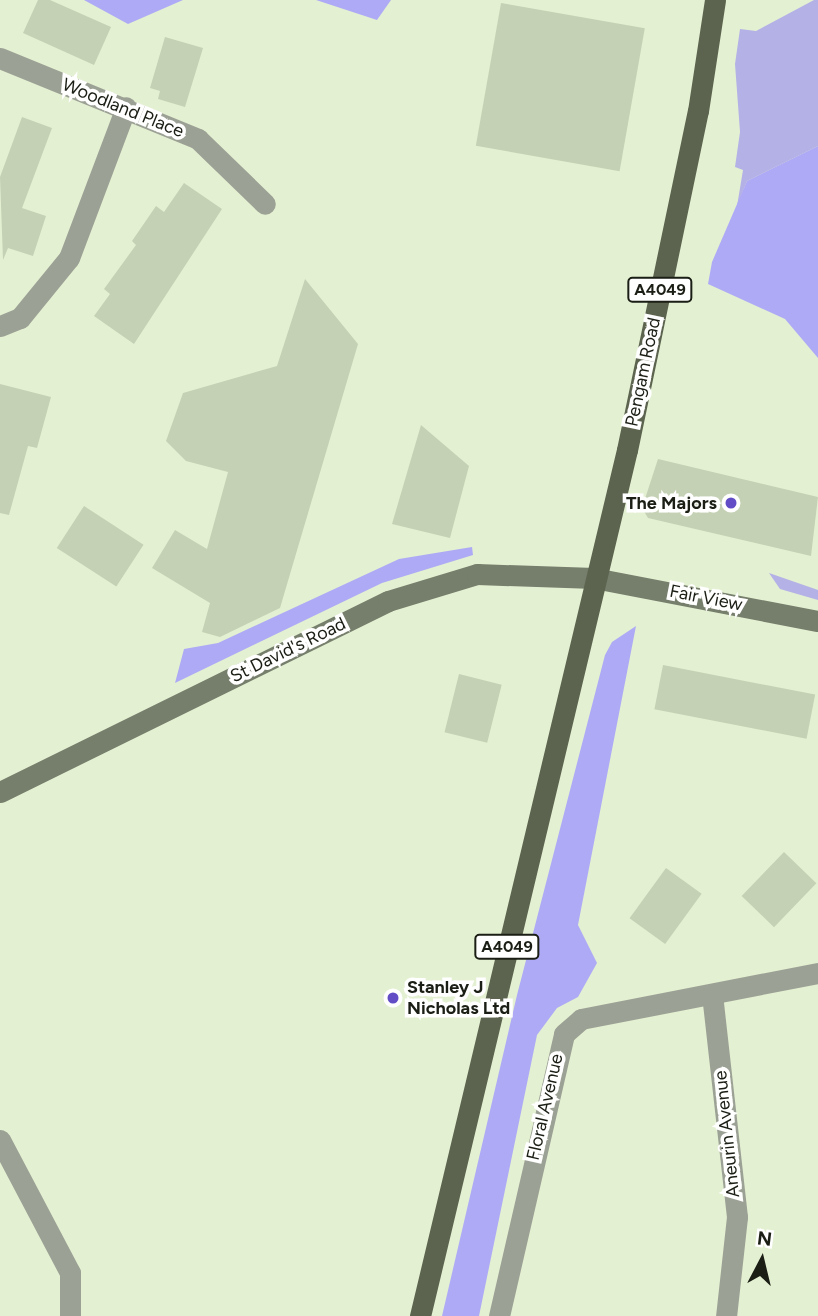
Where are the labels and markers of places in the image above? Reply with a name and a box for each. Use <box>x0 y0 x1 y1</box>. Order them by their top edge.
place label: The Majors <box>626 492 717 514</box>
marker: The Majors <box>723 495 739 511</box>
place label: Stanley J Nicholas Ltd <box>407 977 510 1020</box>
marker: Stanley J Nicholas Ltd <box>385 990 401 1006</box>

